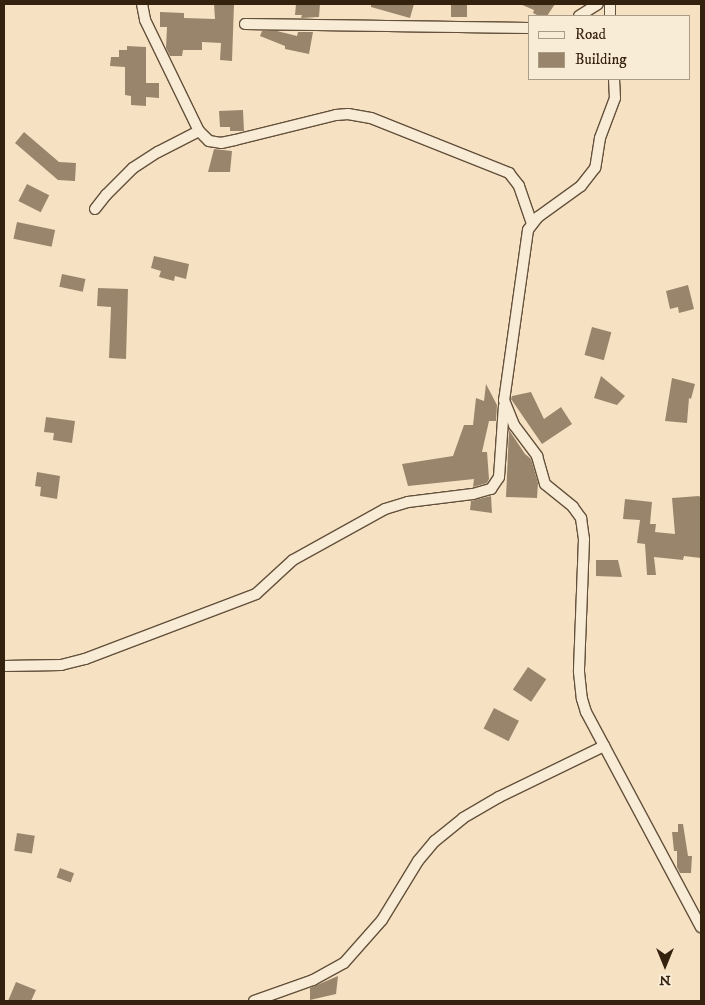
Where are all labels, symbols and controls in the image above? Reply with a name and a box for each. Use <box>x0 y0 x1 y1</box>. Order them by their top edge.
legend <box>528 15 690 80</box>
text: Road <box>575 25 606 44</box>
text: Building <box>575 50 627 69</box>
north arrow <box>640 940 690 990</box>
text: N <box>659 971 671 989</box>

